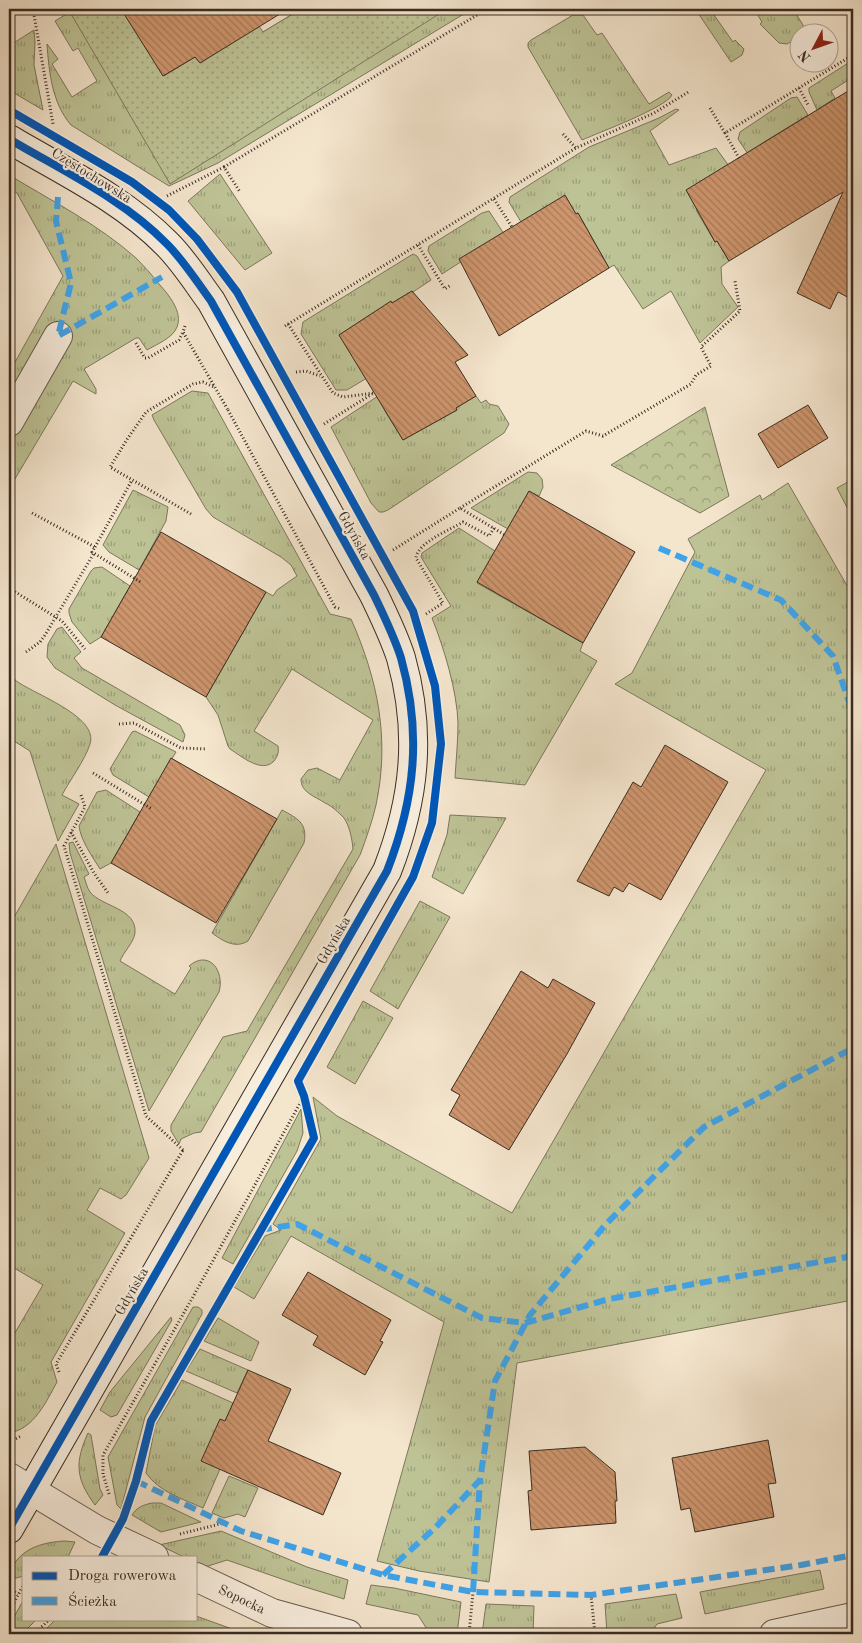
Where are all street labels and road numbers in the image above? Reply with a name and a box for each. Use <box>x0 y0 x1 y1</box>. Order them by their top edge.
street label: Częstochowska <box>49 146 134 206</box>
street label: Gdyńska <box>335 509 373 562</box>
street label: Gdyńska <box>315 914 353 967</box>
street label: Gdyńska <box>113 1265 151 1318</box>
street label: Sopocka <box>216 1583 267 1617</box>

